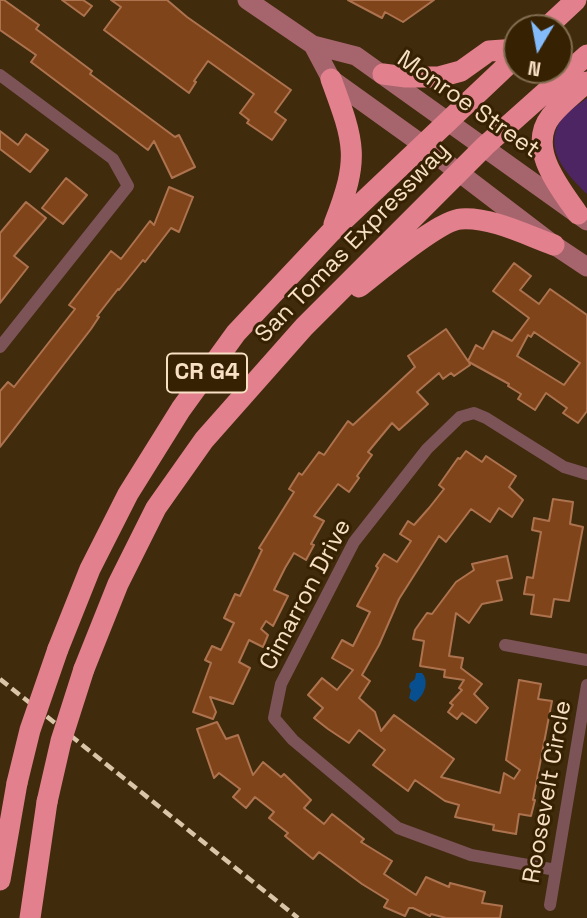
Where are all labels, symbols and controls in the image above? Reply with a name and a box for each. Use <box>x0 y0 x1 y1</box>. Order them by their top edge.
north arrow <box>503 14 573 84</box>
street label: Monroe Street <box>391 45 545 165</box>
text: N <box>526 55 543 82</box>
street label: San Tomas Expressway <box>250 137 456 349</box>
road number: CR G4 <box>167 354 247 392</box>
street label: Cimarron Drive <box>254 515 358 675</box>
street label: Roosevelt Circle <box>518 698 578 886</box>

